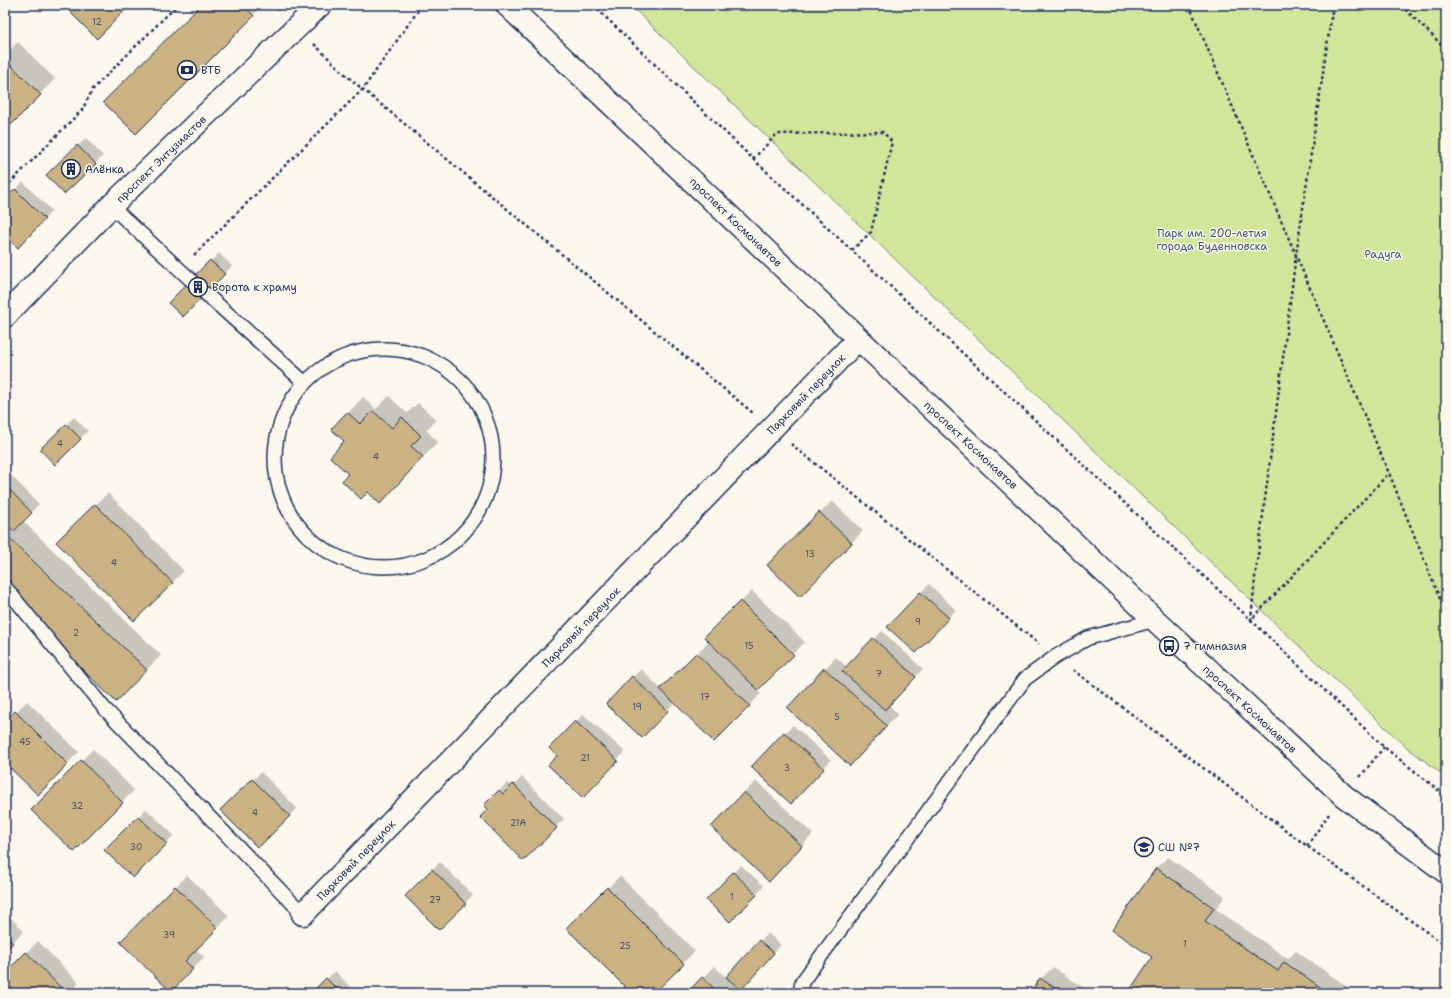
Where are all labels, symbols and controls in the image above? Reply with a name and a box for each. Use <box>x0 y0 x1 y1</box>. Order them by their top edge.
house number: 12 <box>92 16 102 28</box>
bank icon: ВТБ <box>176 59 198 81</box>
place label: ВТБ <box>201 63 221 78</box>
street label: проспект Энтузиастов <box>113 112 210 206</box>
building icon: Алёнка <box>60 158 82 180</box>
place label: Алёнка <box>85 162 124 177</box>
street label: проспект Космонавтов <box>686 174 785 271</box>
park label: Парк им. 200-летия города Буденновска <box>1157 226 1268 254</box>
park label: Радуга <box>1365 247 1402 262</box>
building icon: Ворота к храму <box>187 276 209 298</box>
place label: Ворота к храму <box>212 280 297 295</box>
street label: Парковый переулок <box>764 351 849 438</box>
street label: проспект Космонавтов <box>921 398 1021 493</box>
house number: 4 <box>57 438 63 450</box>
house number: 4 <box>373 451 379 463</box>
house number: 13 <box>805 548 815 560</box>
house number: 4 <box>111 557 117 569</box>
street label: Парковый переулок <box>539 584 624 671</box>
house number: 9 <box>915 616 921 628</box>
house number: 2 <box>73 627 79 639</box>
bus stop icon: 7 гимназия <box>1158 635 1180 657</box>
place label: 7 гимназия <box>1183 639 1247 654</box>
house number: 15 <box>744 640 754 652</box>
street label: проспект Космонавтов <box>1200 662 1300 757</box>
house number: 7 <box>876 668 882 680</box>
house number: 17 <box>700 691 710 703</box>
house number: 19 <box>632 701 642 713</box>
house number: 5 <box>834 711 840 723</box>
house number: 45 <box>19 736 31 748</box>
house number: 21 <box>580 752 590 764</box>
house number: 3 <box>784 762 790 774</box>
house number: 32 <box>71 800 83 812</box>
house number: 4 <box>252 807 258 819</box>
street label: Парковый переулок <box>314 817 399 904</box>
house number: 21А <box>510 817 527 829</box>
school or university icon: СШ №7 <box>1133 836 1155 858</box>
place label: СШ №7 <box>1158 840 1200 855</box>
house number: 30 <box>130 841 142 853</box>
house number: 1 <box>730 891 734 903</box>
house number: 27 <box>429 894 441 906</box>
house number: 39 <box>163 929 175 941</box>
house number: 1 <box>1183 938 1187 950</box>
house number: 25 <box>619 940 631 952</box>

